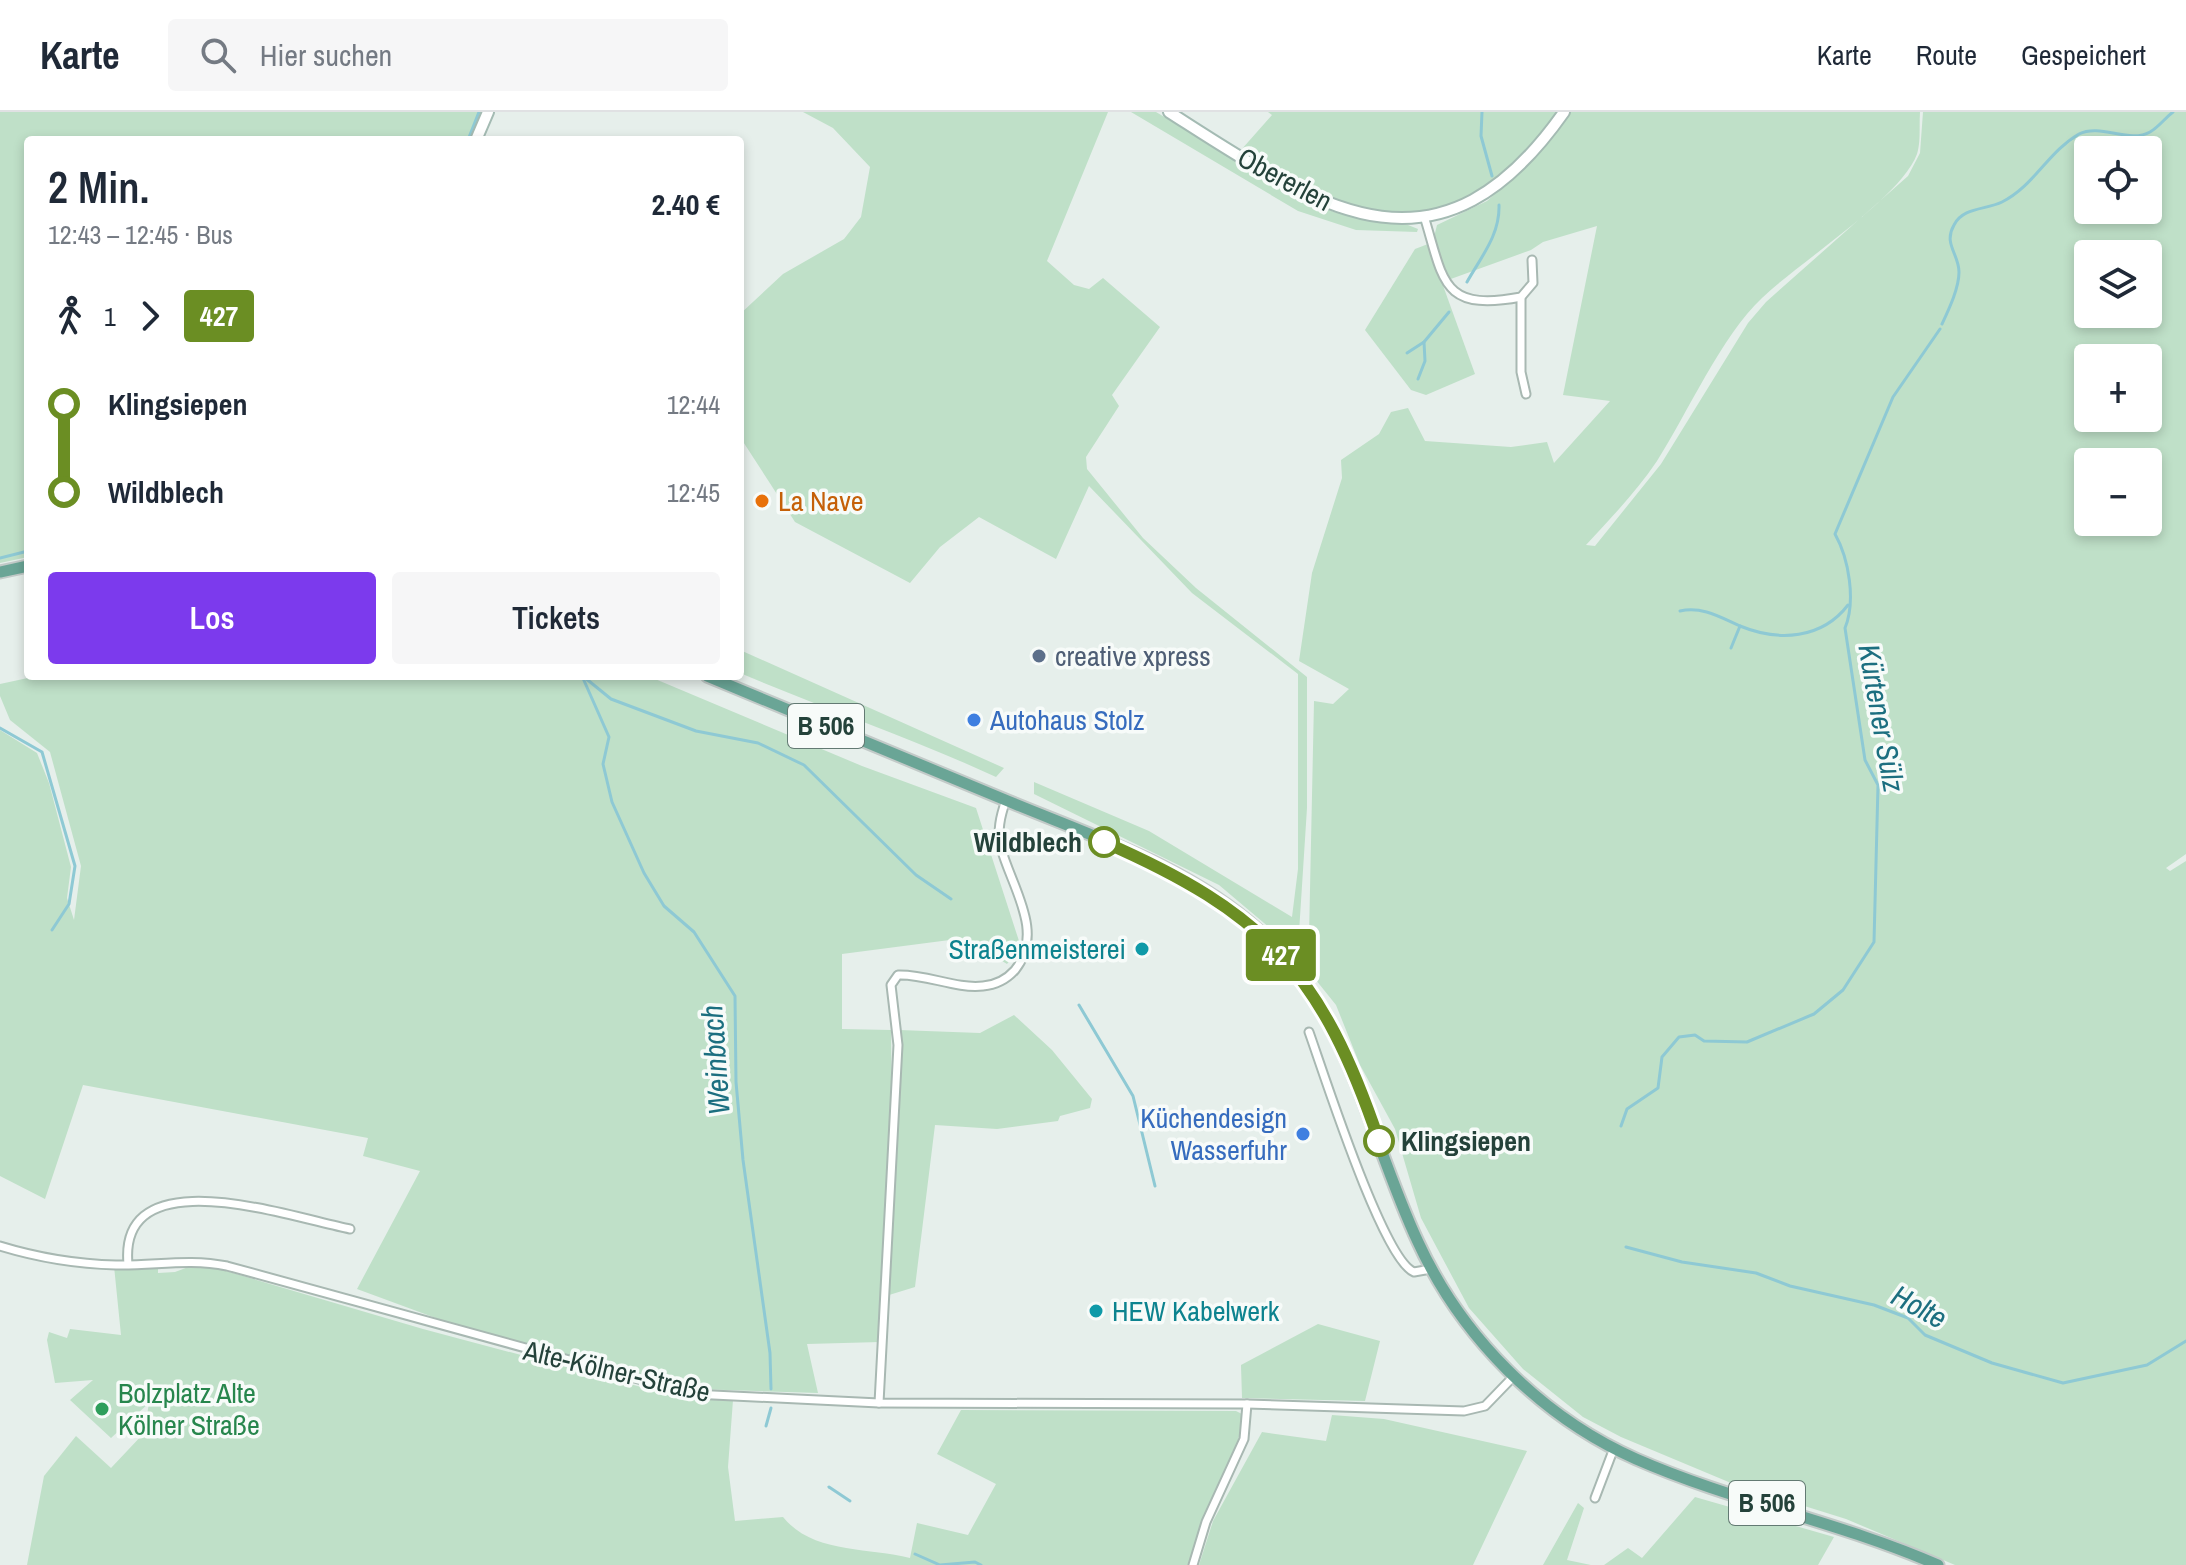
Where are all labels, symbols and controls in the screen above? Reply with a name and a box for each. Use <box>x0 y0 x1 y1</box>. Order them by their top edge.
search box <box>168 19 728 91</box>
text: Karte <box>40 30 120 81</box>
icon: search <box>196 33 240 77</box>
text: Hier suchen <box>260 35 392 75</box>
text: Karte <box>1817 36 1872 74</box>
text: Route <box>1916 36 1977 74</box>
text: Gespeichert <box>2021 36 2146 74</box>
map controls <box>2074 136 2162 536</box>
button: locate <box>2074 136 2162 224</box>
street label: Obererlen <box>1231 138 1339 220</box>
text: 2 Min. <box>48 157 150 217</box>
text: 2.40 € <box>652 184 720 224</box>
text: 12:43 – 12:45 · Bus <box>48 217 233 252</box>
button: layers <box>2074 240 2162 328</box>
icon: walk <box>48 294 92 338</box>
icon: forward <box>128 294 172 338</box>
text: 427 <box>200 297 238 335</box>
text: 1 <box>104 299 116 334</box>
button: + <box>2074 344 2162 432</box>
text: Klingsiepen <box>108 384 247 424</box>
text: 12:44 <box>667 387 720 422</box>
button: − <box>2074 448 2162 536</box>
text: Wildblech <box>108 472 224 512</box>
text: 12:45 <box>667 475 720 510</box>
place label: La Nave <box>778 482 864 520</box>
marker: La Nave <box>753 492 771 510</box>
button: Los <box>48 572 376 664</box>
button: Tickets <box>392 572 720 664</box>
place label: creative xpress <box>1055 637 1211 675</box>
water label: Kürtener Sülz <box>1849 641 1915 795</box>
marker: creative xpress <box>1030 647 1048 665</box>
place label: Autohaus Stolz <box>989 701 1144 739</box>
road number: B 506 <box>788 704 864 748</box>
marker: Autohaus Stolz <box>965 711 983 729</box>
place label: Wildblech <box>974 823 1082 861</box>
marker: Wildblech <box>1089 827 1119 857</box>
line badge: 427 <box>1235 929 1327 981</box>
place label: Straßenmeisterei <box>949 930 1126 968</box>
text: 427 <box>1262 936 1300 974</box>
marker: Straßenmeisterei <box>1133 940 1151 958</box>
water label: Weinbach <box>691 1004 739 1116</box>
place label: Küchendesign Wasserfuhr <box>1140 1099 1287 1169</box>
place label: Klingsiepen <box>1401 1122 1531 1160</box>
marker: Küchendesign Wasserfuhr <box>1294 1125 1312 1143</box>
marker: Klingsiepen <box>1364 1126 1394 1156</box>
water label: Holte <box>1885 1275 1954 1337</box>
place label: HEW Kabelwerk <box>1112 1292 1280 1330</box>
marker: HEW Kabelwerk <box>1087 1302 1105 1320</box>
street label: Alte-Kölner-Straße <box>519 1331 714 1411</box>
place label: Bolzplatz Alte Kölner Straße <box>118 1374 260 1444</box>
marker: Bolzplatz Alte Kölner Straße <box>93 1400 111 1418</box>
road number: B 506 <box>1729 1481 1805 1525</box>

